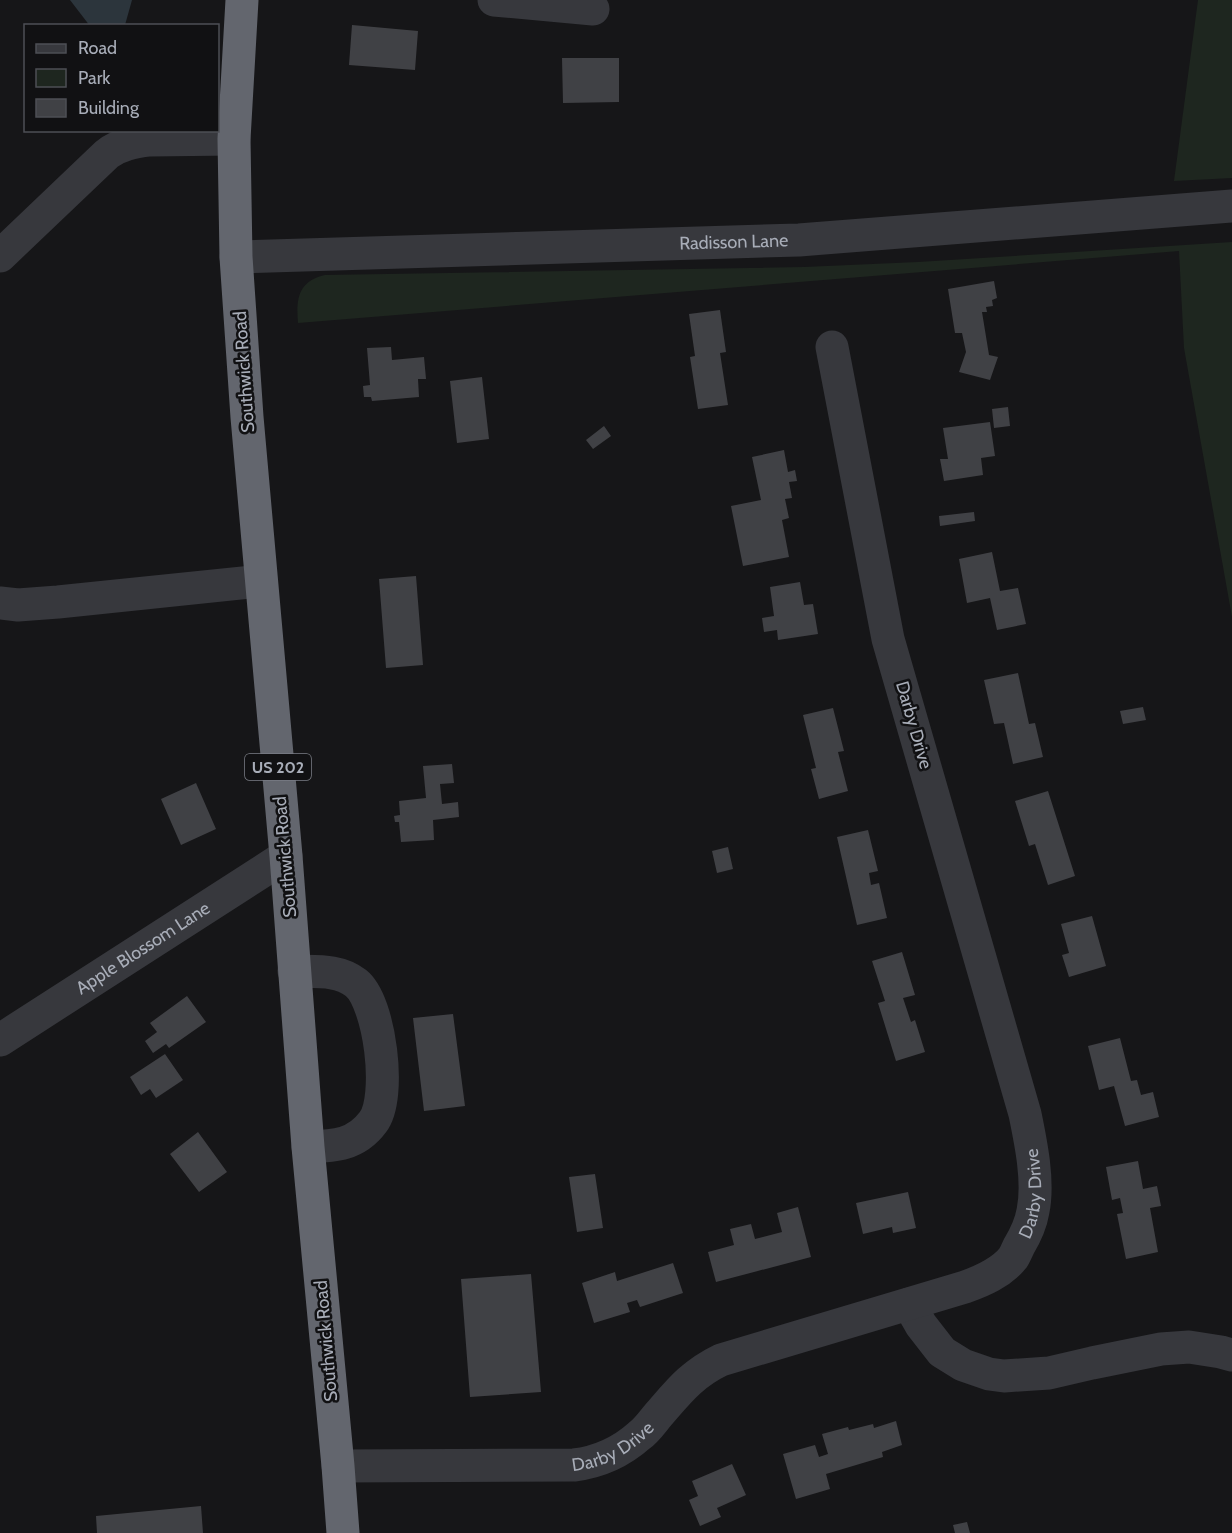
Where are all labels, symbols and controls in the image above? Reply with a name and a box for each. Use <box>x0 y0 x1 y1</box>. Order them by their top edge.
legend <box>24 24 219 132</box>
text: Road <box>78 37 117 59</box>
text: Park <box>78 67 111 89</box>
text: Building <box>78 97 140 119</box>
street label: Radisson Lane <box>679 229 789 255</box>
street label: Southwick Road <box>229 311 259 433</box>
street label: Darby Drive <box>891 678 937 772</box>
road number: US 202 <box>245 754 311 780</box>
street label: Southwick Road <box>269 795 301 919</box>
street label: Apple Blossom Lane <box>72 897 214 999</box>
street label: Darby Drive <box>1014 1147 1046 1242</box>
street label: Southwick Road <box>310 1279 342 1403</box>
street label: Darby Drive <box>570 1417 659 1476</box>

